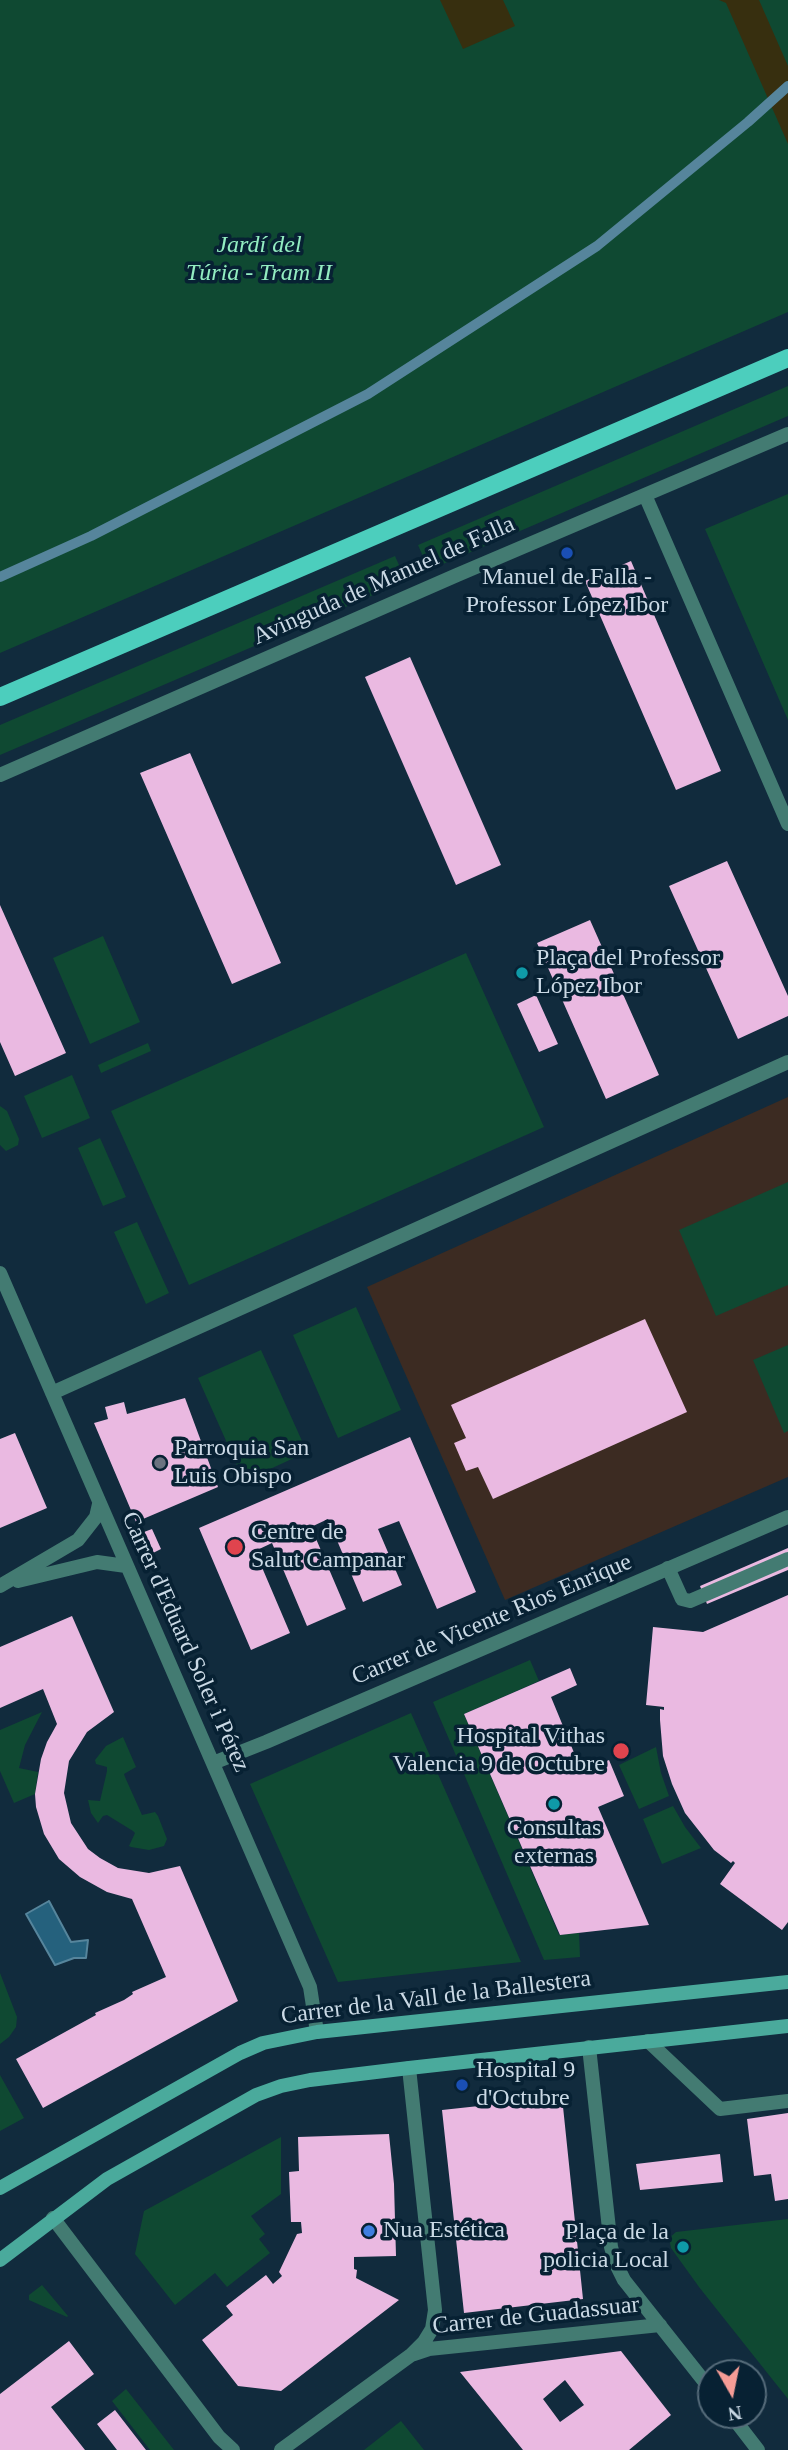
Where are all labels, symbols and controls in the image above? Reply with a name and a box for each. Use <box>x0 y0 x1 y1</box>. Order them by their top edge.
park label: Jardí del Túria - Tram II <box>186 232 332 288</box>
street label: Avinguda de Manuel de Falla <box>249 510 519 652</box>
marker: Manuel de Falla - Professor López Ibor <box>559 545 575 561</box>
place label: Manuel de Falla - Professor López Ibor <box>466 564 668 620</box>
place label: Plaça del Professor López Ibor <box>536 945 720 1001</box>
marker: Plaça del Professor López Ibor <box>514 965 530 981</box>
place label: Parroquia San Luis Obispo <box>174 1435 309 1491</box>
marker: Parroquia San Luis Obispo <box>152 1455 168 1471</box>
street label: Carrer d'Eduard Soler i Pérez <box>115 1508 255 1776</box>
place label: Centre de Salut Campanar <box>251 1519 405 1575</box>
marker: Centre de Salut Campanar <box>225 1537 245 1557</box>
street label: Carrer de Vicente Rios Enrique <box>348 1548 636 1692</box>
place label: Hospital Vithas Valencia 9 de Octubre <box>392 1723 605 1779</box>
marker: Hospital Vithas Valencia 9 de Octubre <box>611 1741 631 1761</box>
marker: Consultas externas <box>546 1796 562 1812</box>
place label: Consultas externas <box>507 1815 601 1871</box>
street label: Carrer de la Vall de la Ballestera <box>279 1965 593 2031</box>
place label: Hospital 9 d'Octubre <box>476 2057 575 2113</box>
marker: Hospital 9 d'Octubre <box>454 2077 470 2093</box>
place label: Nua Estética <box>383 2217 505 2245</box>
place label: Plaça de la policia Local <box>543 2219 669 2275</box>
marker: Nua Estética <box>361 2223 377 2239</box>
marker: Plaça de la policia Local <box>675 2239 691 2255</box>
street label: Carrer de Guadassuar <box>431 2291 641 2341</box>
north arrow <box>697 2359 767 2429</box>
text: N <box>727 2402 743 2425</box>

